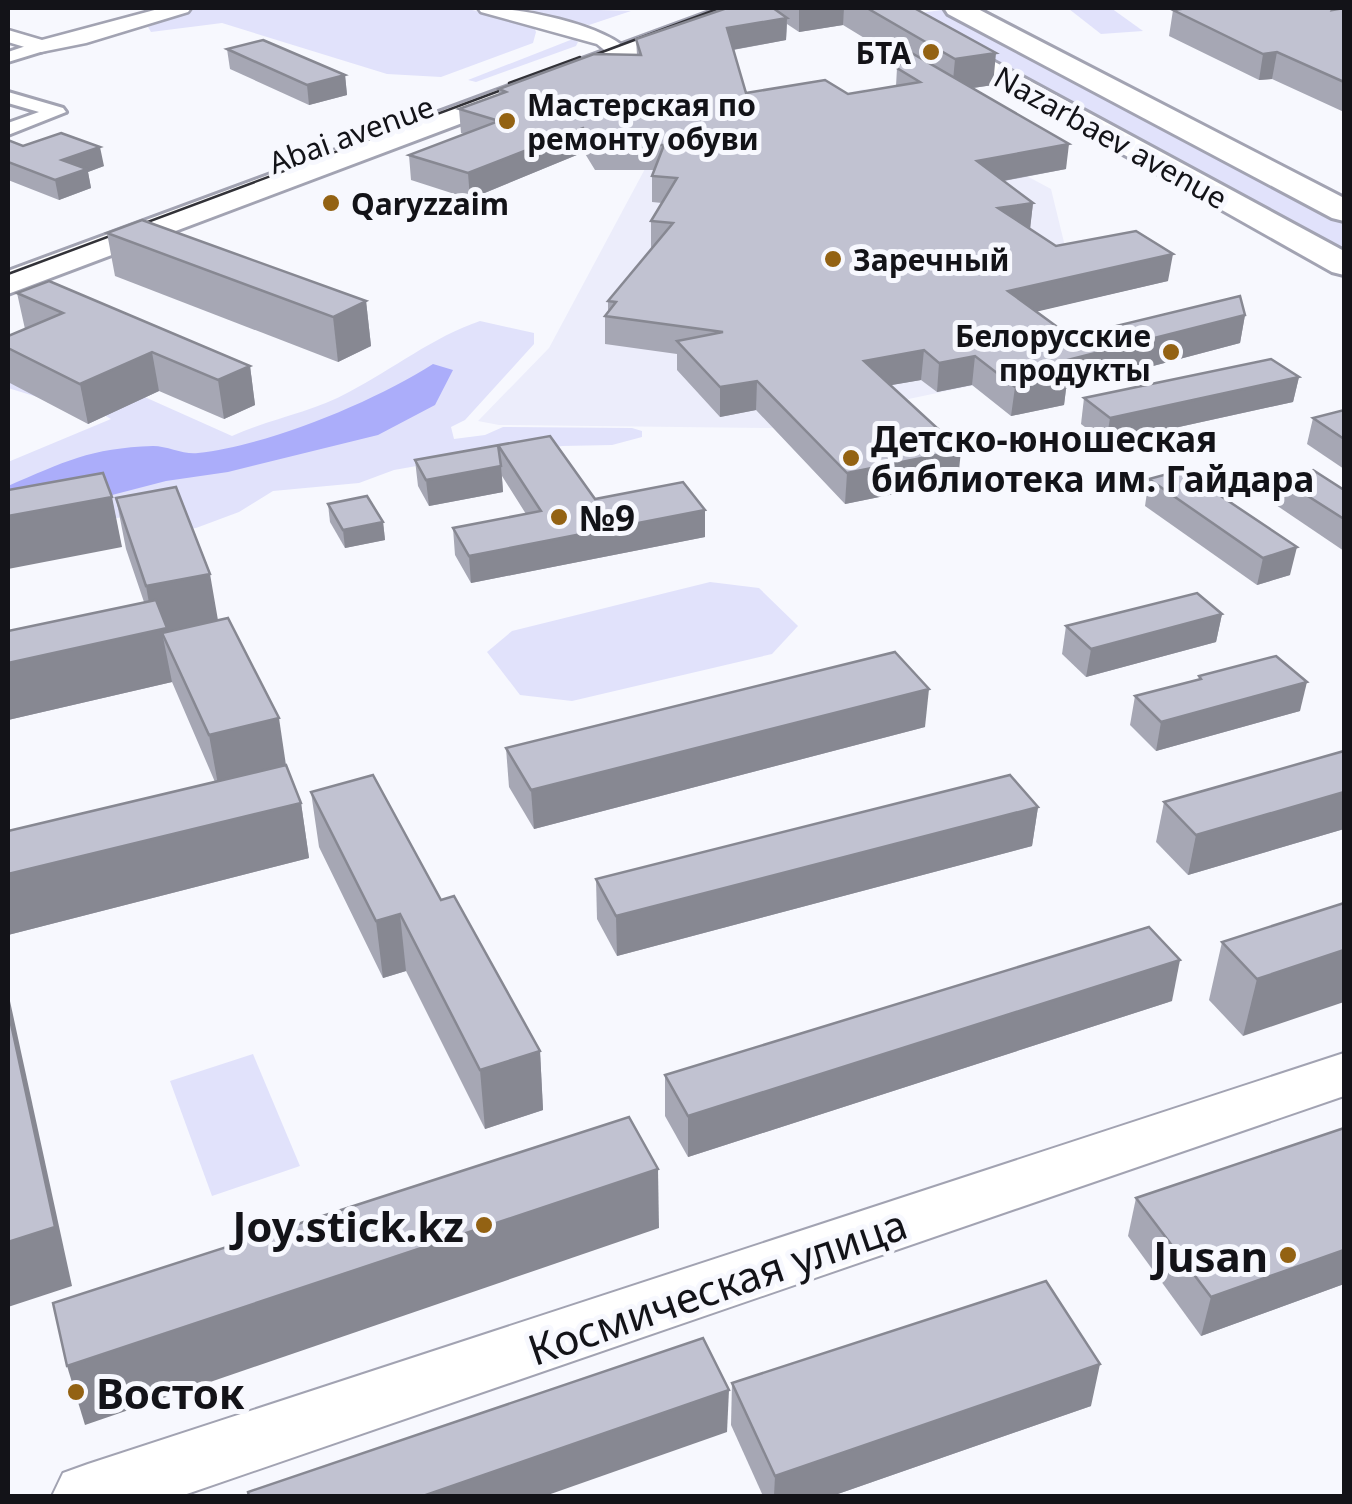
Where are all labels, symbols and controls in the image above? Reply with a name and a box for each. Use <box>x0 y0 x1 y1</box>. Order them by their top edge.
place label: БТА <box>856 32 911 73</box>
marker: БТА <box>920 41 942 63</box>
street label: Nazarbaev avenue <box>987 56 1235 218</box>
place label: Мастерская по ремонту обуви <box>527 84 759 159</box>
street label: Abai avenue <box>263 85 439 183</box>
marker: Мастерская по ремонту обуви <box>496 110 518 132</box>
place label: Qaryzzaim <box>351 183 509 224</box>
marker: Qaryzzaim <box>320 192 342 214</box>
place label: Заречный <box>853 239 1010 280</box>
marker: Заречный <box>822 248 844 270</box>
place label: Белорусские продукты <box>955 315 1151 390</box>
marker: Белорусские продукты <box>1160 341 1182 363</box>
place label: Детско-юношеская библиотека им. Гайдара <box>871 415 1314 502</box>
marker: Детско-юношеская библиотека им. Гайдара <box>840 447 862 469</box>
place label: №9 <box>579 494 635 541</box>
marker: №9 <box>548 506 570 528</box>
street label: Космическая улица <box>520 1194 914 1378</box>
place label: Joy.stick.kz <box>228 1197 464 1254</box>
marker: Joy.stick.kz <box>473 1214 495 1236</box>
place label: Jusan <box>1149 1227 1268 1284</box>
marker: Jusan <box>1277 1244 1299 1266</box>
place label: Восток <box>96 1364 245 1421</box>
marker: Восток <box>65 1381 87 1403</box>

